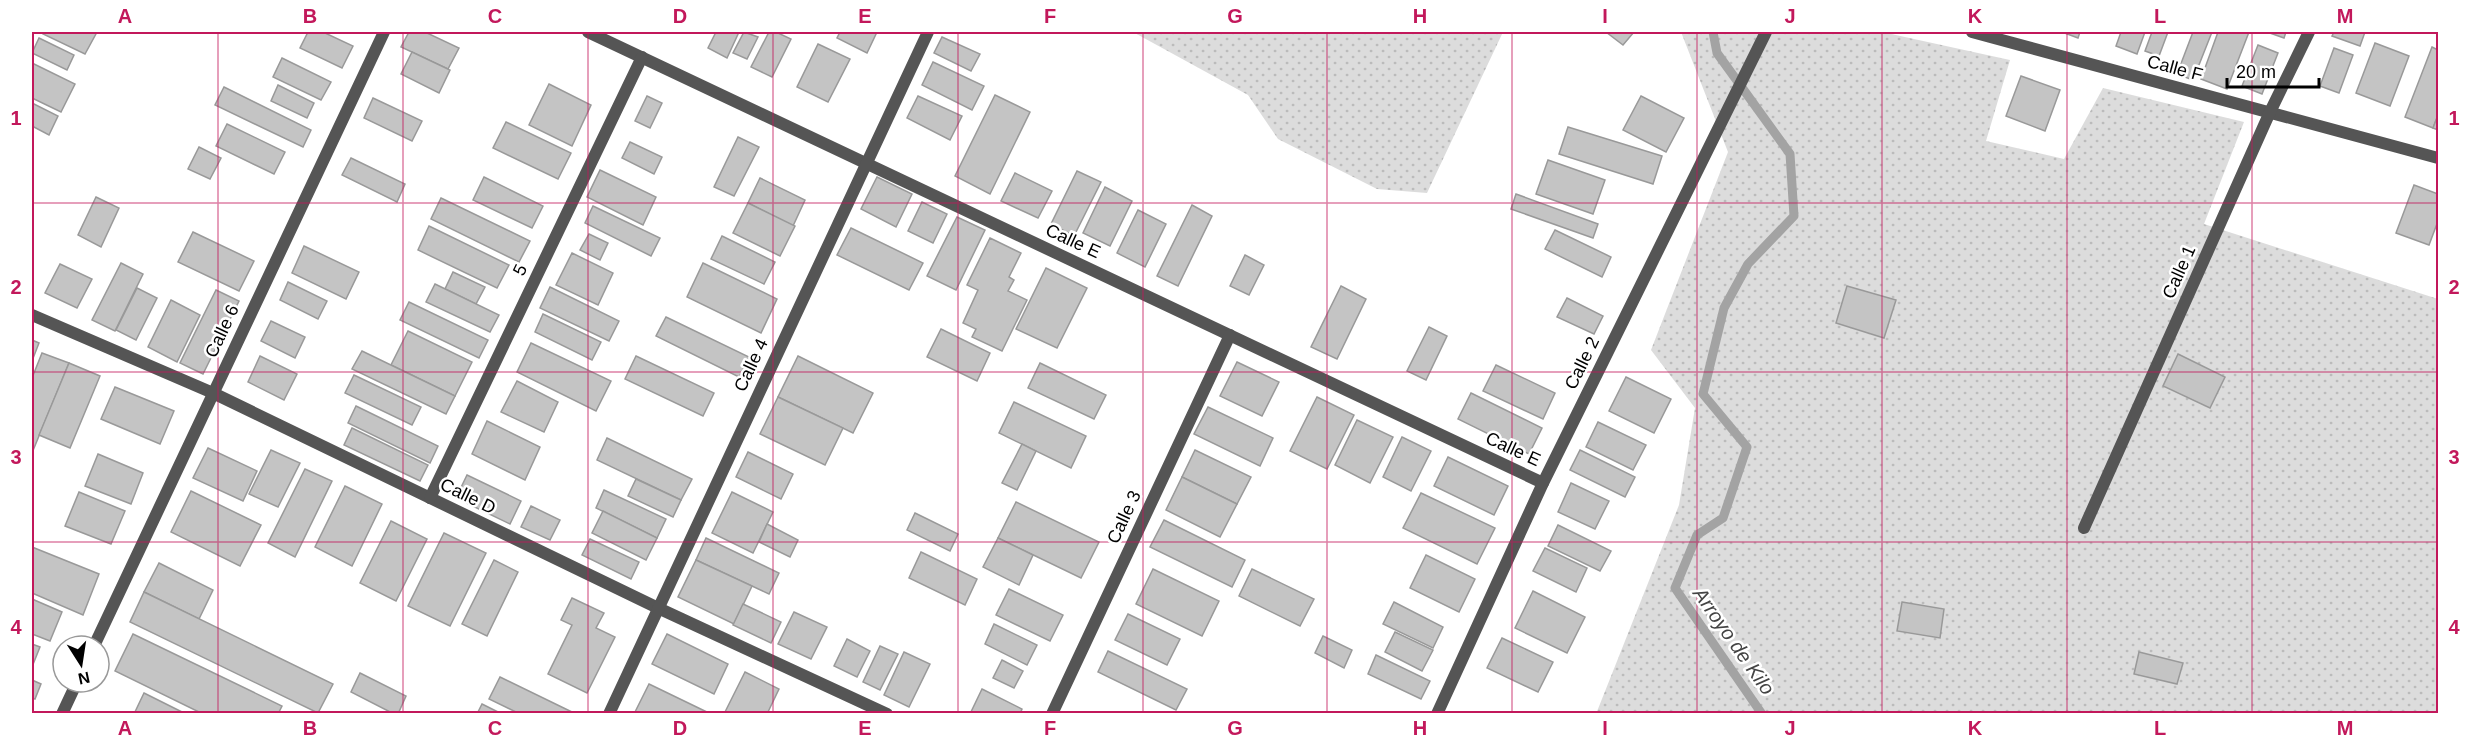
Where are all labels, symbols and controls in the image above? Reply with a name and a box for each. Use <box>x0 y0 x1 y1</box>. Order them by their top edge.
text: A <box>118 5 132 27</box>
text: B <box>303 5 317 27</box>
text: C <box>488 5 502 27</box>
text: D <box>673 5 687 27</box>
text: E <box>858 5 872 27</box>
text: F <box>1044 5 1056 27</box>
text: G <box>1227 5 1243 27</box>
text: H <box>1413 5 1427 27</box>
text: I <box>1602 5 1608 27</box>
text: J <box>1784 5 1796 27</box>
text: K <box>1968 5 1983 27</box>
text: L <box>2154 5 2166 27</box>
text: M <box>2337 5 2353 27</box>
street label: Calle F <box>2145 51 2205 85</box>
scale bar <box>2227 51 2318 89</box>
text: 20 m <box>2236 62 2276 82</box>
text: 1 <box>10 107 22 129</box>
text: 1 <box>2448 107 2460 129</box>
street label: Calle E <box>1042 220 1104 262</box>
street label: Calle 1 <box>2158 242 2200 302</box>
street label: 5 <box>509 261 531 279</box>
text: 2 <box>10 276 22 298</box>
text: 2 <box>2448 276 2460 298</box>
street label: Calle 6 <box>201 301 243 361</box>
street label: Calle 2 <box>1561 333 1603 393</box>
street label: Calle 4 <box>730 335 772 395</box>
street label: Calle E <box>1482 428 1544 470</box>
text: 3 <box>10 446 22 468</box>
text: 3 <box>2448 446 2460 468</box>
street label: Calle D <box>437 474 499 518</box>
street label: Calle 3 <box>1103 487 1145 547</box>
water label: Arroyo de Kilo <box>1688 582 1779 699</box>
text: 4 <box>10 616 22 638</box>
text: 4 <box>2448 616 2460 638</box>
north arrow <box>51 634 111 694</box>
text: N <box>77 669 91 688</box>
text: A <box>118 717 132 739</box>
text: B <box>303 717 317 739</box>
text: C <box>488 717 502 739</box>
text: D <box>673 717 687 739</box>
text: E <box>858 717 872 739</box>
text: F <box>1044 717 1056 739</box>
text: G <box>1227 717 1243 739</box>
text: H <box>1413 717 1427 739</box>
text: I <box>1602 717 1608 739</box>
text: J <box>1784 717 1796 739</box>
text: K <box>1968 717 1983 739</box>
text: L <box>2154 717 2166 739</box>
text: M <box>2337 717 2353 739</box>

